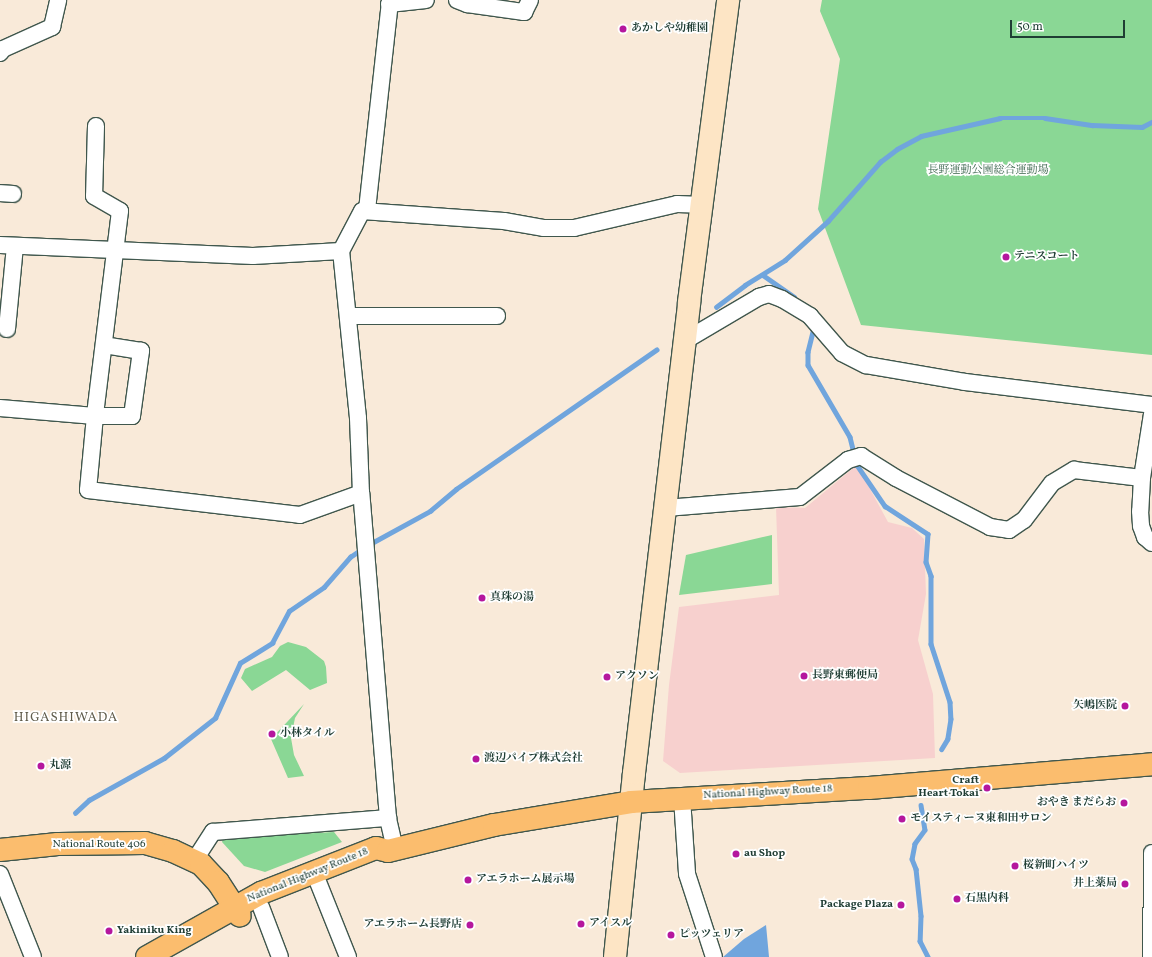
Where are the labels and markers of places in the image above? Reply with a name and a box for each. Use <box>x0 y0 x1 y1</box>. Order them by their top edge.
place label: あかしや幼稚園 <box>631 22 708 36</box>
marker: あかしや幼稚園 <box>618 24 628 34</box>
place label: テニスコート <box>1014 250 1080 264</box>
marker: テニスコート <box>1001 252 1011 262</box>
place label: 真珠の湯 <box>490 591 534 605</box>
marker: 真珠の湯 <box>477 593 487 603</box>
place label: 長野東郵便局 <box>812 669 878 683</box>
place label: アクソン <box>615 670 659 684</box>
marker: 長野東郵便局 <box>799 671 809 681</box>
marker: アクソン <box>602 672 612 682</box>
place label: 矢嶋医院 <box>1073 699 1117 713</box>
marker: 矢嶋医院 <box>1120 701 1130 711</box>
place label: 小林タイル <box>280 727 335 741</box>
marker: 小林タイル <box>267 729 277 739</box>
place label: 渡辺パイプ株式会社 <box>484 752 583 766</box>
marker: 渡辺パイプ株式会社 <box>471 754 481 764</box>
place label: 丸源 <box>49 759 71 773</box>
marker: 丸源 <box>36 761 46 771</box>
place label: Craft Heart Tokai <box>918 775 979 801</box>
marker: Craft Heart Tokai <box>982 783 992 793</box>
place label: おやき まだらお <box>1037 796 1116 810</box>
marker: おやき まだらお <box>1119 798 1129 808</box>
place label: モイスティーヌ東和田サロン <box>910 812 1053 826</box>
marker: モイスティーヌ東和田サロン <box>897 814 907 824</box>
place label: au Shop <box>744 847 785 861</box>
marker: au Shop <box>731 849 741 859</box>
place label: 桜新町ハイツ <box>1023 859 1089 873</box>
marker: 桜新町ハイツ <box>1010 861 1020 871</box>
place label: アエラホーム展示場 <box>476 873 575 887</box>
marker: アエラホーム展示場 <box>463 875 473 885</box>
place label: 井上薬局 <box>1073 877 1117 891</box>
marker: 井上薬局 <box>1120 879 1130 889</box>
place label: 石黒内科 <box>965 892 1009 906</box>
marker: 石黒内科 <box>952 894 962 904</box>
place label: Package Plaza <box>820 898 893 912</box>
marker: Package Plaza <box>896 900 906 910</box>
place label: アイスル <box>589 917 633 931</box>
place label: アエラホーム長野店 <box>363 918 462 932</box>
marker: アイスル <box>576 919 586 929</box>
marker: アエラホーム長野店 <box>465 920 475 930</box>
place label: Yakiniku King <box>117 924 192 938</box>
marker: Yakiniku King <box>104 926 114 936</box>
place label: ピッツェリア <box>679 928 745 942</box>
marker: ピッツェリア <box>666 930 676 940</box>

